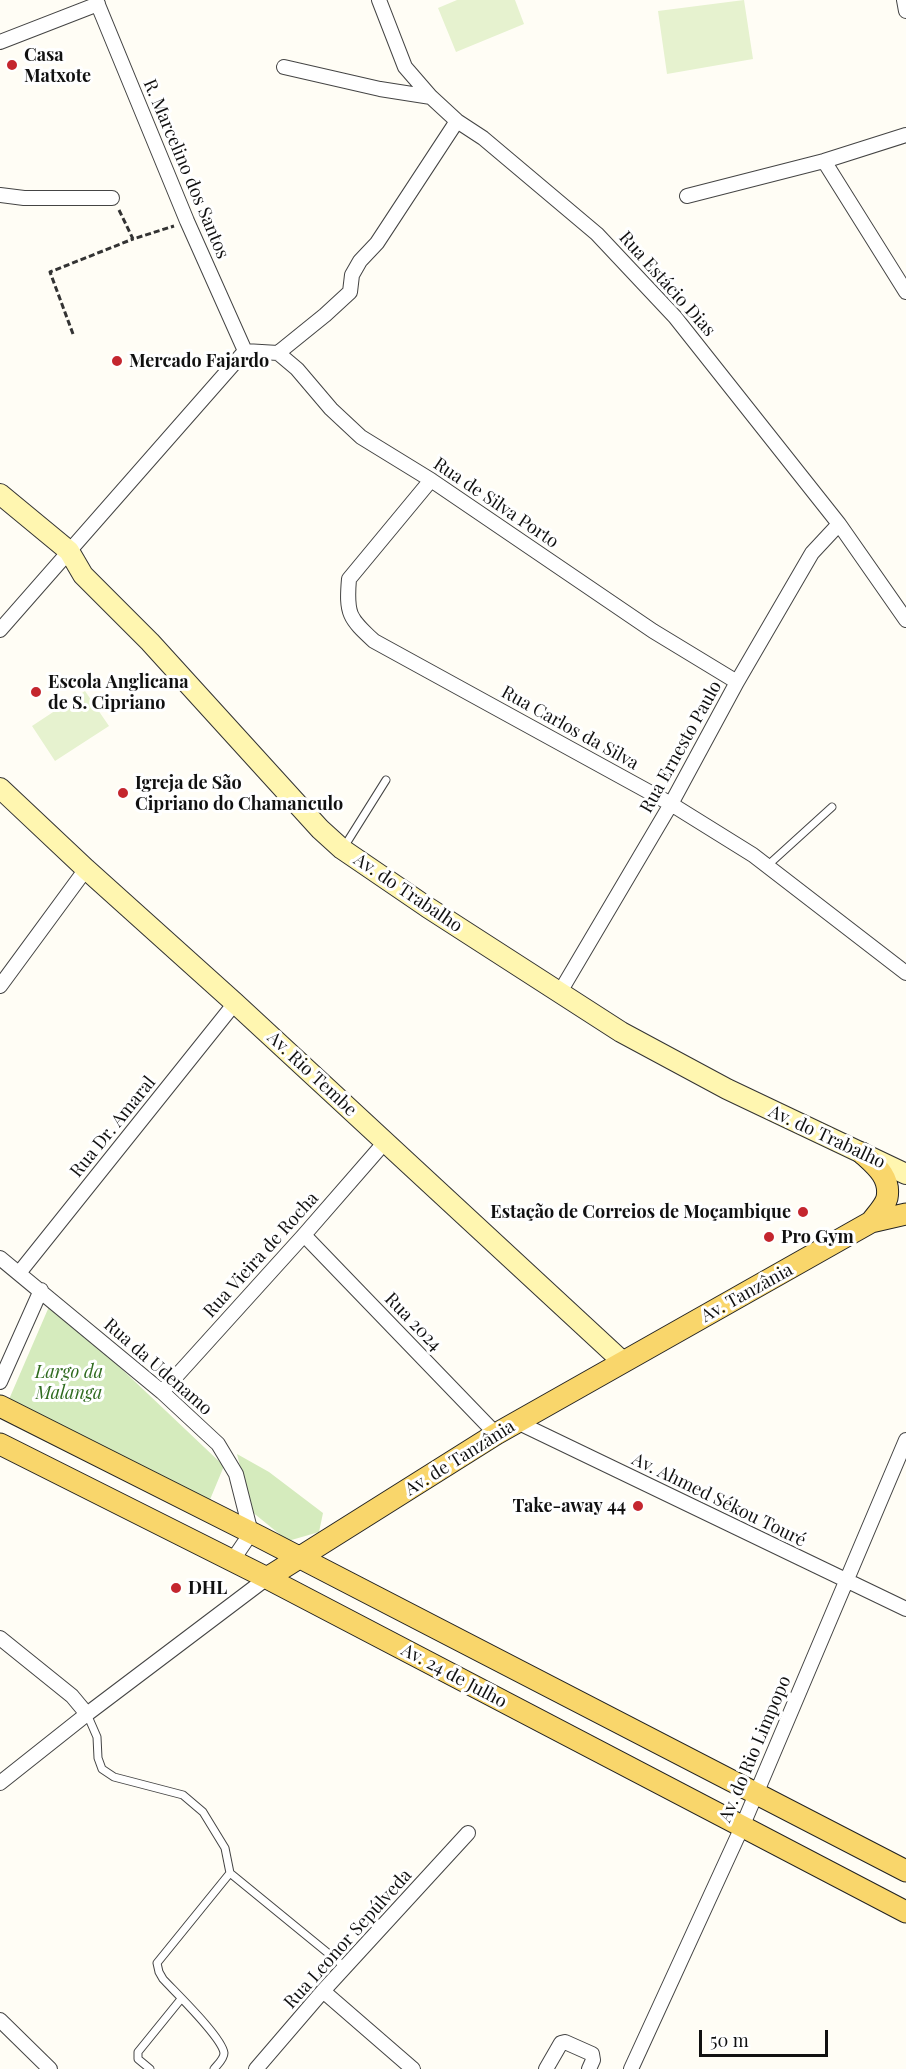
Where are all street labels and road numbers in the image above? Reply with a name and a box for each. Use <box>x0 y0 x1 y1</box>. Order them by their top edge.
street label: R. Marcelino dos Santos <box>138 76 234 262</box>
street label: Rua Estácio Dias <box>614 227 720 341</box>
street label: Rua de Silva Porto <box>429 453 563 553</box>
street label: Rua Ernesto Paulo <box>636 677 726 817</box>
street label: Rua Carlos da Silva <box>498 681 642 775</box>
street label: Av. do Trabalho <box>350 849 466 937</box>
street label: Av. Rio Tembe <box>263 1027 361 1121</box>
street label: Rua Dr. Amaral <box>66 1072 160 1182</box>
street label: Av. do Trabalho <box>765 1101 889 1173</box>
street label: Rua Vieira de Rocha <box>199 1188 323 1322</box>
street label: Av. Tanzânia <box>697 1259 797 1327</box>
street label: Rua 2024 <box>380 1288 446 1356</box>
street label: Rua da Udenamo <box>99 1314 217 1420</box>
street label: Av. de Tanzânia <box>401 1416 519 1500</box>
street label: Av. Ahmed Sékou Touré <box>628 1448 810 1552</box>
street label: Av. 24 de Julho <box>398 1639 510 1713</box>
street label: Av. do Rio Limpopo <box>714 1673 796 1825</box>
street label: Rua Leonor Sepúlveda <box>280 1865 416 2013</box>

